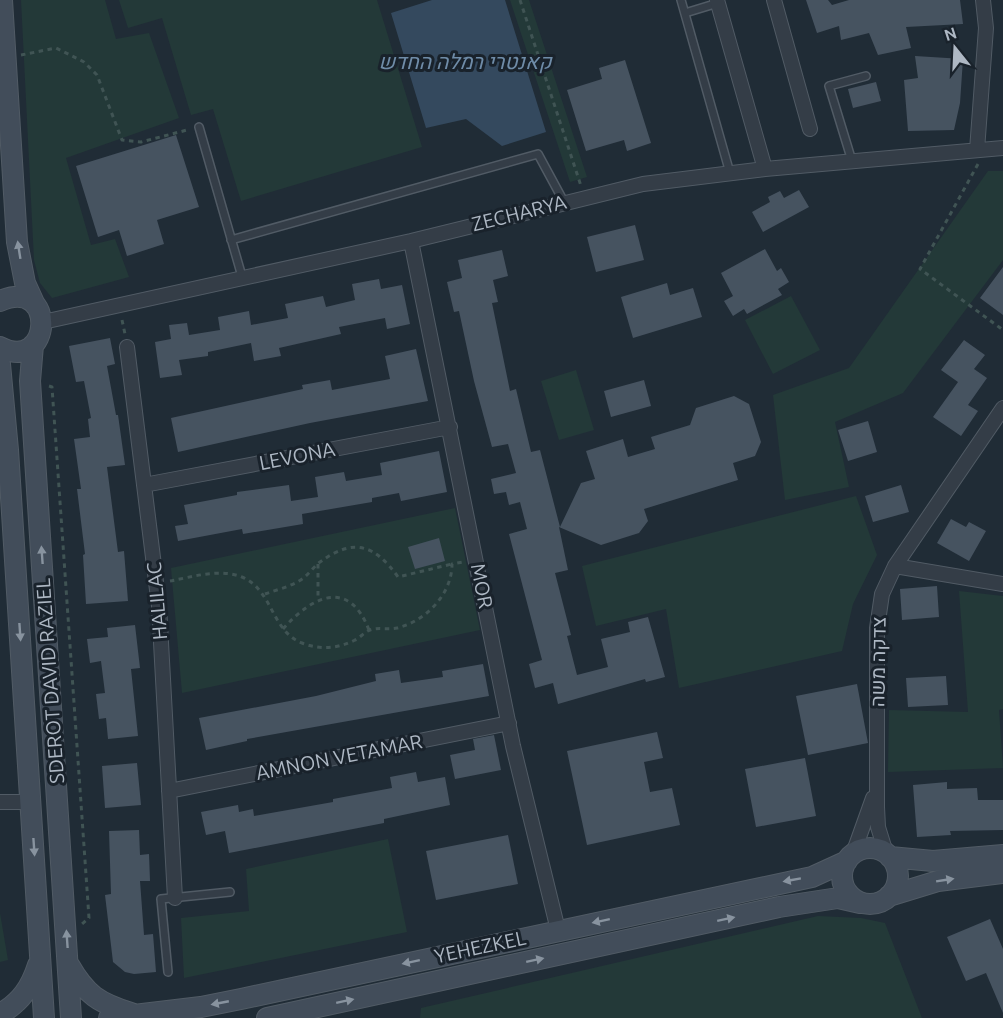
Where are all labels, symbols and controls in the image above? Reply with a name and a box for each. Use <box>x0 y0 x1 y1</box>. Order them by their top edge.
north arrow <box>925 18 985 78</box>
text: N <box>942 23 959 44</box>
water label: קאנטרי רמלה החדש <box>379 49 553 74</box>
street label: ZECHARYA <box>469 190 569 235</box>
one-way arrow <box>14 240 23 259</box>
street label: LEVONA <box>257 437 337 474</box>
one-way arrow <box>37 546 47 565</box>
street label: HALILAC <box>142 561 171 641</box>
street label: MOR <box>467 561 498 610</box>
street label: SDEROT DAVID RAZIEL <box>31 578 68 784</box>
street label: צדקה משה <box>865 617 890 707</box>
one-way arrow <box>15 622 25 641</box>
street label: AMNON VETAMAR <box>254 729 424 784</box>
one-way arrow <box>29 838 39 857</box>
one-way arrow <box>782 876 801 885</box>
one-way arrow <box>936 876 955 885</box>
one-way arrow <box>717 913 735 923</box>
one-way arrow <box>592 917 611 926</box>
street label: YEHEZKEL <box>432 926 528 967</box>
one-way arrow <box>62 929 71 948</box>
one-way arrow <box>526 955 545 964</box>
one-way arrow <box>401 958 420 967</box>
one-way arrow <box>336 996 355 1005</box>
one-way arrow <box>210 999 229 1008</box>

